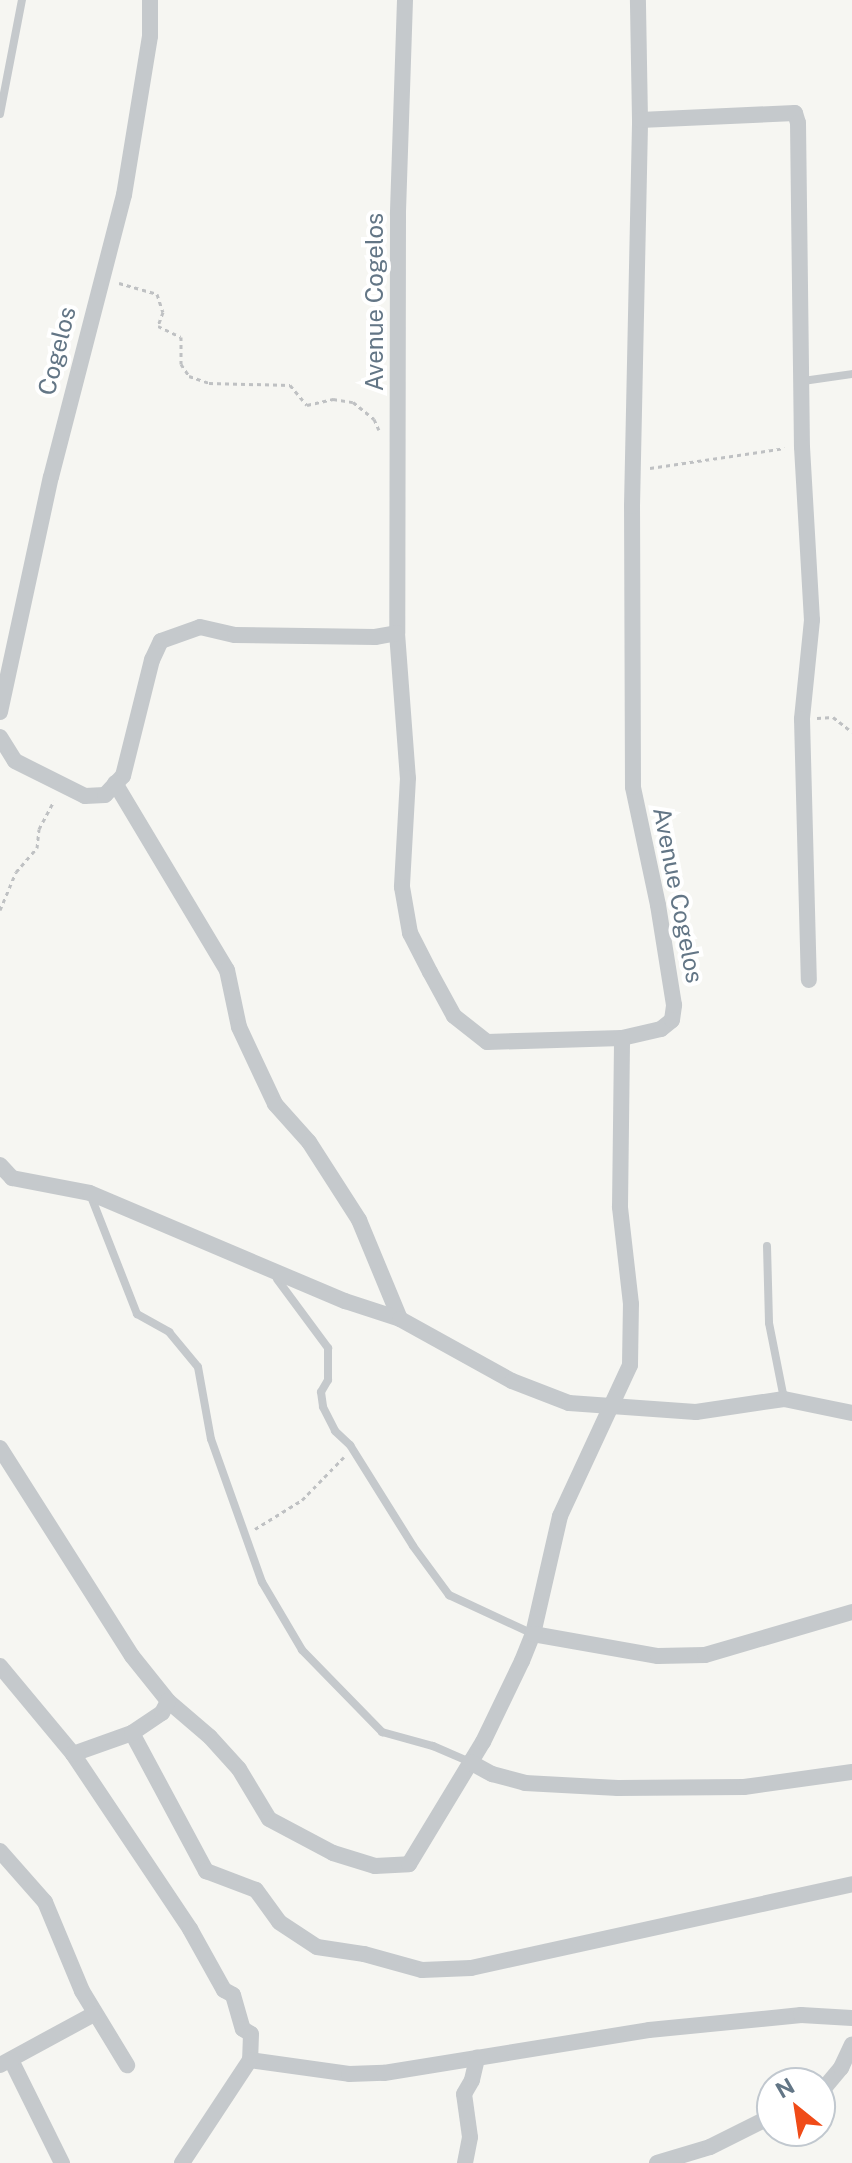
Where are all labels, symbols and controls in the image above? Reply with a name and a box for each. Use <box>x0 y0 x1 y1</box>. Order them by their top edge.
street label: Avenue Cogelos <box>361 213 389 391</box>
street label: Cogelos <box>32 304 82 398</box>
street label: Avenue Cogelos <box>647 805 709 985</box>
north arrow <box>756 2067 836 2147</box>
text: N <box>771 2072 799 2104</box>

